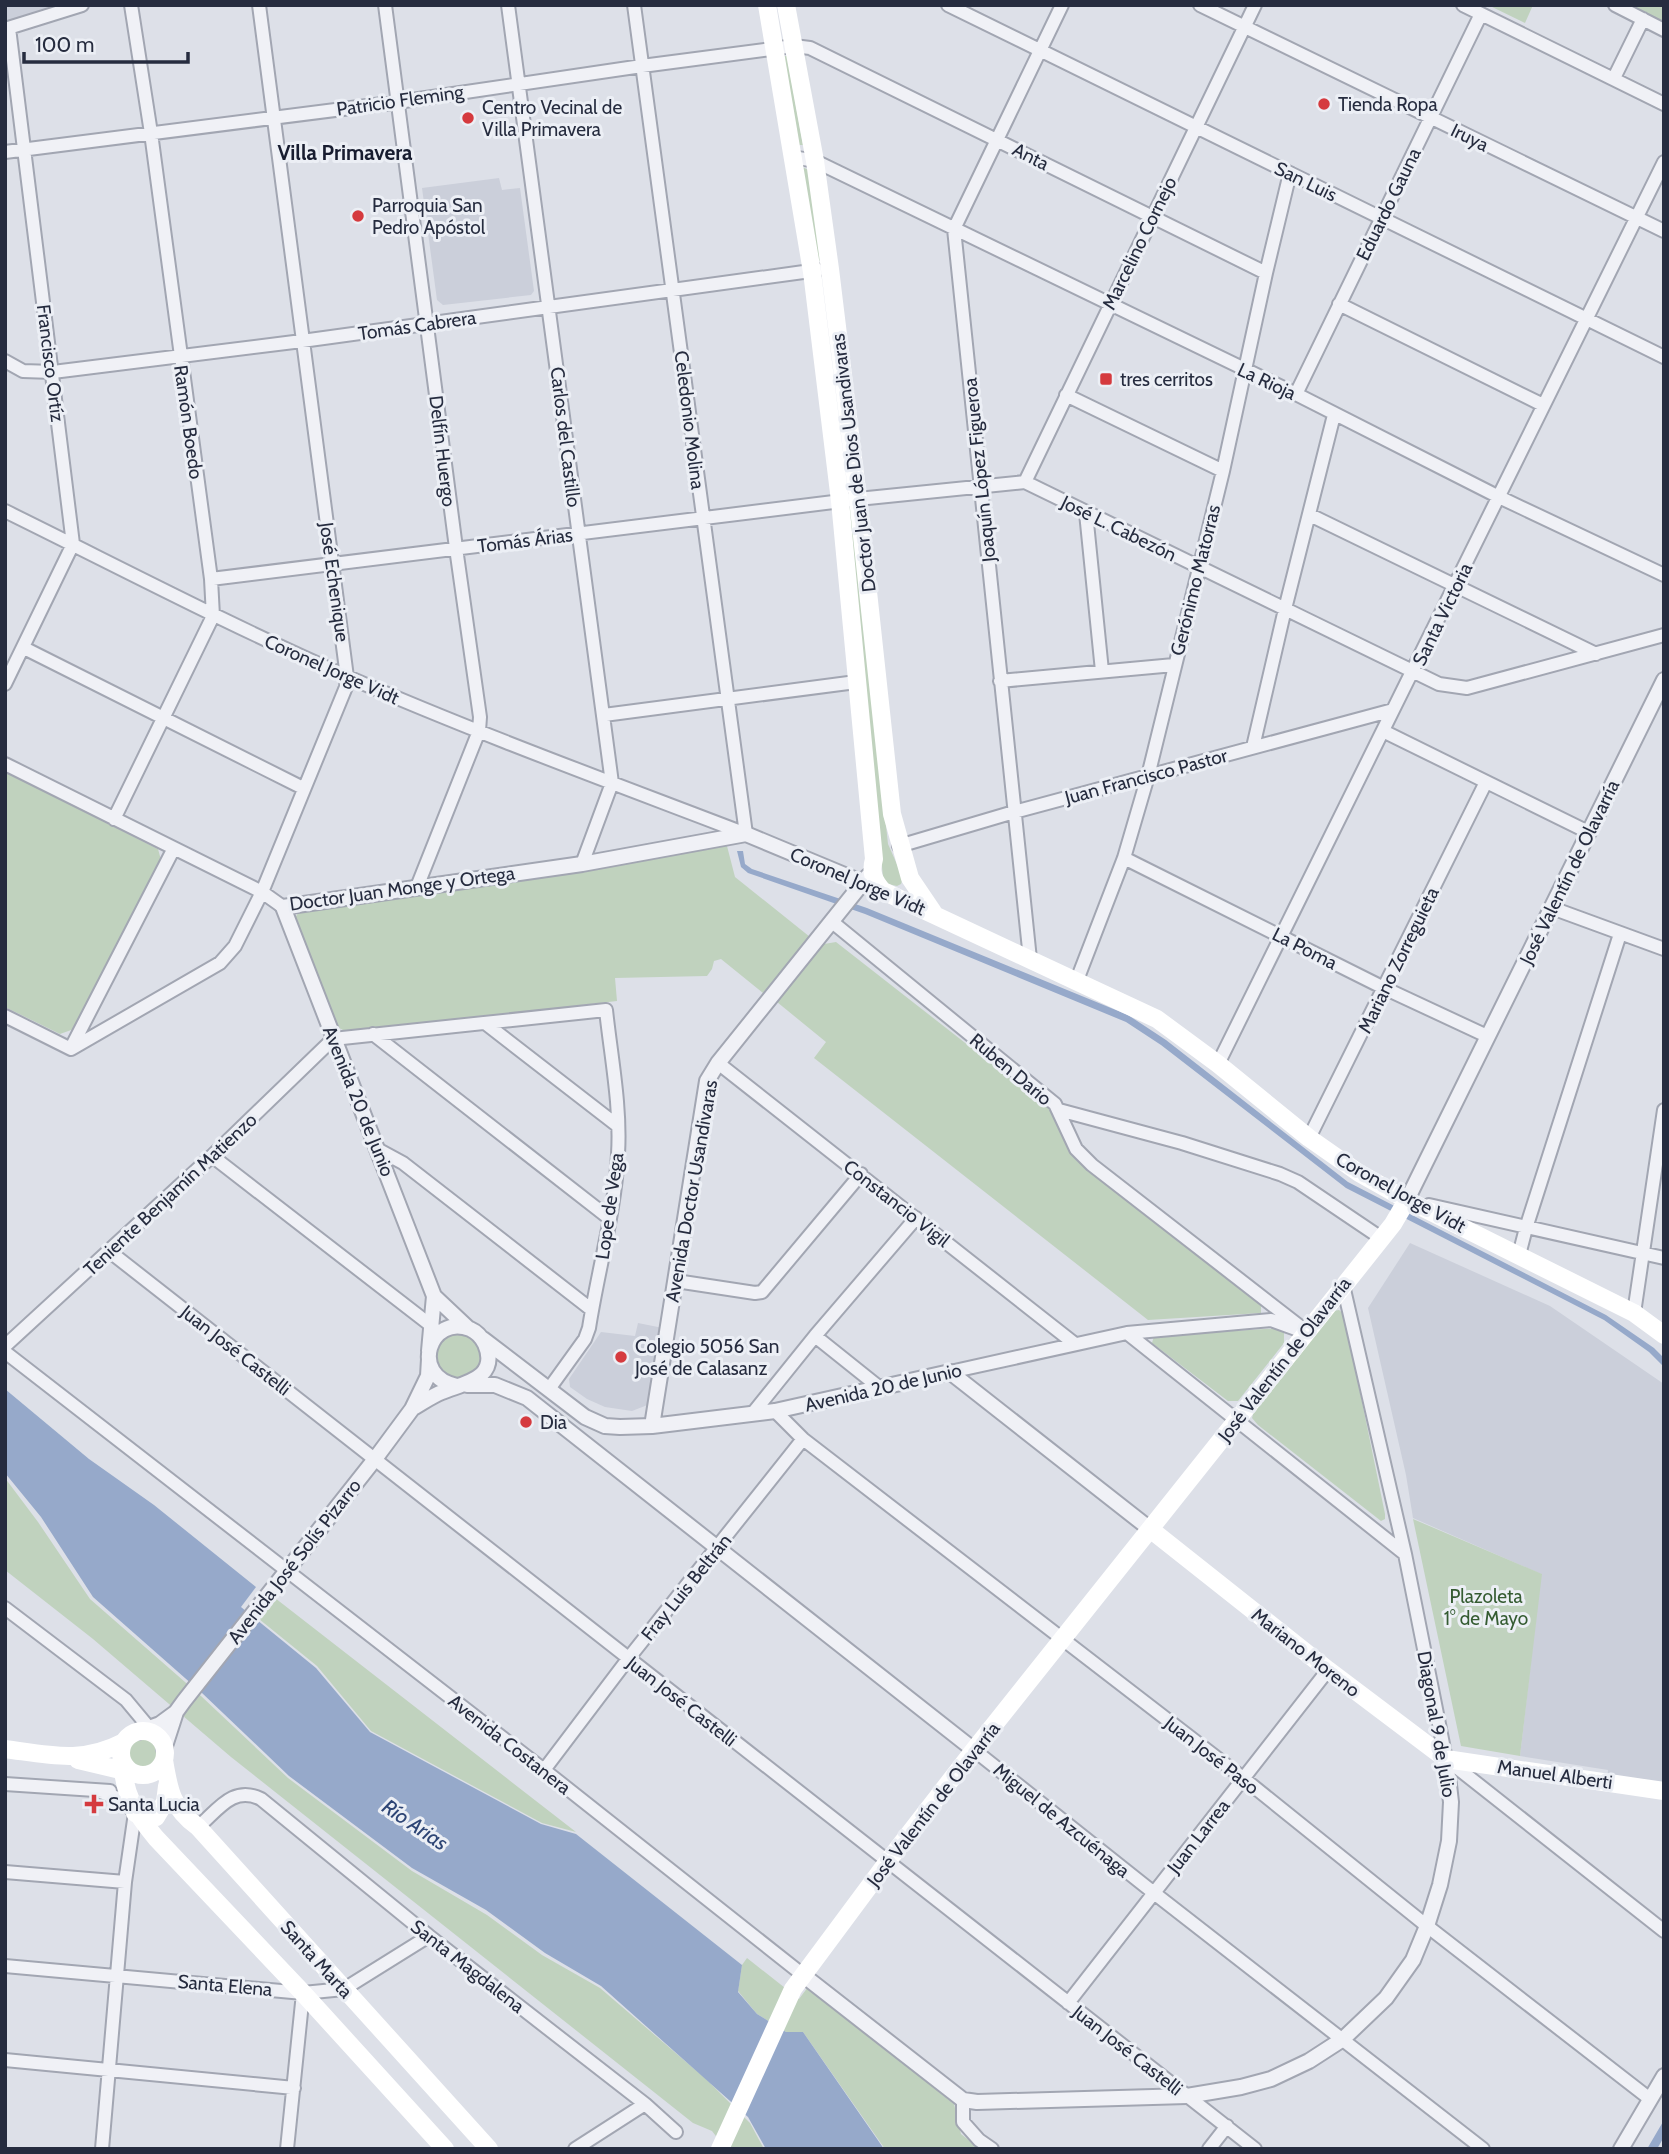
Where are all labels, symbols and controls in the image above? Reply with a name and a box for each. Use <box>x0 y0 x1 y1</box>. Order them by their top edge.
scale bar <box>24 21 189 65</box>
text: 100 m <box>35 32 94 57</box>
street label: Patricio Fleming <box>335 80 466 121</box>
place label: Tienda Ropa <box>1338 93 1438 116</box>
place label: Centro Vecinal de Villa Primavera <box>482 96 622 141</box>
marker: Tienda Ropa <box>1316 96 1332 112</box>
marker: Centro Vecinal de Villa Primavera <box>460 110 476 126</box>
street label: Iruya <box>1447 119 1492 156</box>
street label: Anta <box>1009 138 1053 175</box>
district label: Villa Primavera <box>277 140 413 165</box>
street label: Eduardo Gauna <box>1351 144 1426 264</box>
street label: San Luis <box>1271 157 1341 206</box>
street label: Marcelino Cornejo <box>1097 173 1182 313</box>
place label: Parroquia San Pedro Apóstol <box>372 194 486 239</box>
marker: Parroquia San Pedro Apóstol <box>350 208 366 224</box>
street label: Francisco Ortíz <box>32 303 69 423</box>
street label: Tomás Cabrera <box>357 306 478 345</box>
street label: Doctor Juan de Dios Usandivaras <box>826 332 881 593</box>
street label: Celedonio Molina <box>670 349 709 491</box>
street label: La Rioja <box>1234 358 1300 405</box>
street label: Ramón Boedo <box>169 364 208 481</box>
street label: Carlos del Castillo <box>545 366 586 509</box>
place label: tres cerritos <box>1120 368 1213 391</box>
marker: tres cerritos <box>1098 371 1114 387</box>
street label: Joaquín López Figueroa <box>958 377 1001 564</box>
street label: Delfín Huergo <box>424 394 461 508</box>
street label: José L. Cabezón <box>1056 490 1180 566</box>
street label: Gerónimo Matorras <box>1166 502 1225 658</box>
street label: José Echenique <box>315 520 354 644</box>
street label: Tomás Árias <box>476 522 574 558</box>
street label: Santa Victoria <box>1408 559 1477 669</box>
street label: Coronel Jorge Vidt <box>261 629 403 710</box>
street label: Juan Francisco Pastor <box>1061 744 1230 810</box>
street label: José Valentín de Olavarría <box>1514 776 1624 969</box>
street label: Coronel Jorge Vidt <box>787 843 930 921</box>
street label: Doctor Juan Monge y Ortega <box>288 861 516 916</box>
street label: Mariano Zorreguieta <box>1353 884 1444 1037</box>
street label: La Poma <box>1268 922 1341 975</box>
street label: Avenida 20 de Junio <box>318 1023 399 1180</box>
street label: Ruben Dario <box>965 1029 1056 1110</box>
street label: Avenida Doctor Usandivaras <box>661 1078 722 1304</box>
street label: Teniente Benjamín Matienzo <box>79 1108 262 1281</box>
street label: Coronel Jorge Vidt <box>1332 1147 1470 1238</box>
street label: Lope de Vega <box>591 1151 628 1261</box>
street label: Constancio Vigil <box>839 1155 955 1252</box>
street label: José Valentín de Olavarría <box>1212 1272 1356 1447</box>
street label: Juan José Castelli <box>175 1300 295 1400</box>
place label: Colegio 5056 San José de Calasanz <box>634 1335 779 1380</box>
marker: Colegio 5056 San José de Calasanz <box>613 1349 629 1365</box>
street label: Avenida 20 de Junio <box>802 1358 964 1417</box>
place label: Dia <box>540 1411 567 1434</box>
marker: Dia <box>518 1414 534 1430</box>
street label: Avenida José Solís Pizarro <box>223 1474 366 1648</box>
street label: Fray Luis Beltrán <box>636 1529 736 1645</box>
park label: Plazoleta 1° de Mayo <box>1444 1585 1528 1630</box>
street label: Mariano Moreno <box>1247 1603 1364 1702</box>
street label: Diagonal 9 de Julio <box>1412 1649 1461 1799</box>
street label: Juan José Castelli <box>621 1651 741 1751</box>
street label: Avenida Costanera <box>444 1689 576 1799</box>
street label: Juan José Paso <box>1159 1711 1264 1799</box>
street label: José Valentín de Olavarría <box>861 1717 1005 1892</box>
street label: Manuel Alberti <box>1496 1755 1614 1794</box>
street label: Miguel de Azcuénaga <box>989 1758 1135 1882</box>
place label: Santa Lucia <box>108 1793 200 1816</box>
water label: Río Arias <box>378 1794 453 1856</box>
street label: Juan Larrea <box>1162 1795 1235 1879</box>
marker: Santa Lucia <box>86 1796 102 1812</box>
street label: Santa Magdalena <box>406 1915 529 2018</box>
street label: Santa Marta <box>276 1916 357 2003</box>
street label: Santa Elena <box>177 1970 273 2001</box>
street label: Juan José Castelli <box>1067 2000 1187 2100</box>

